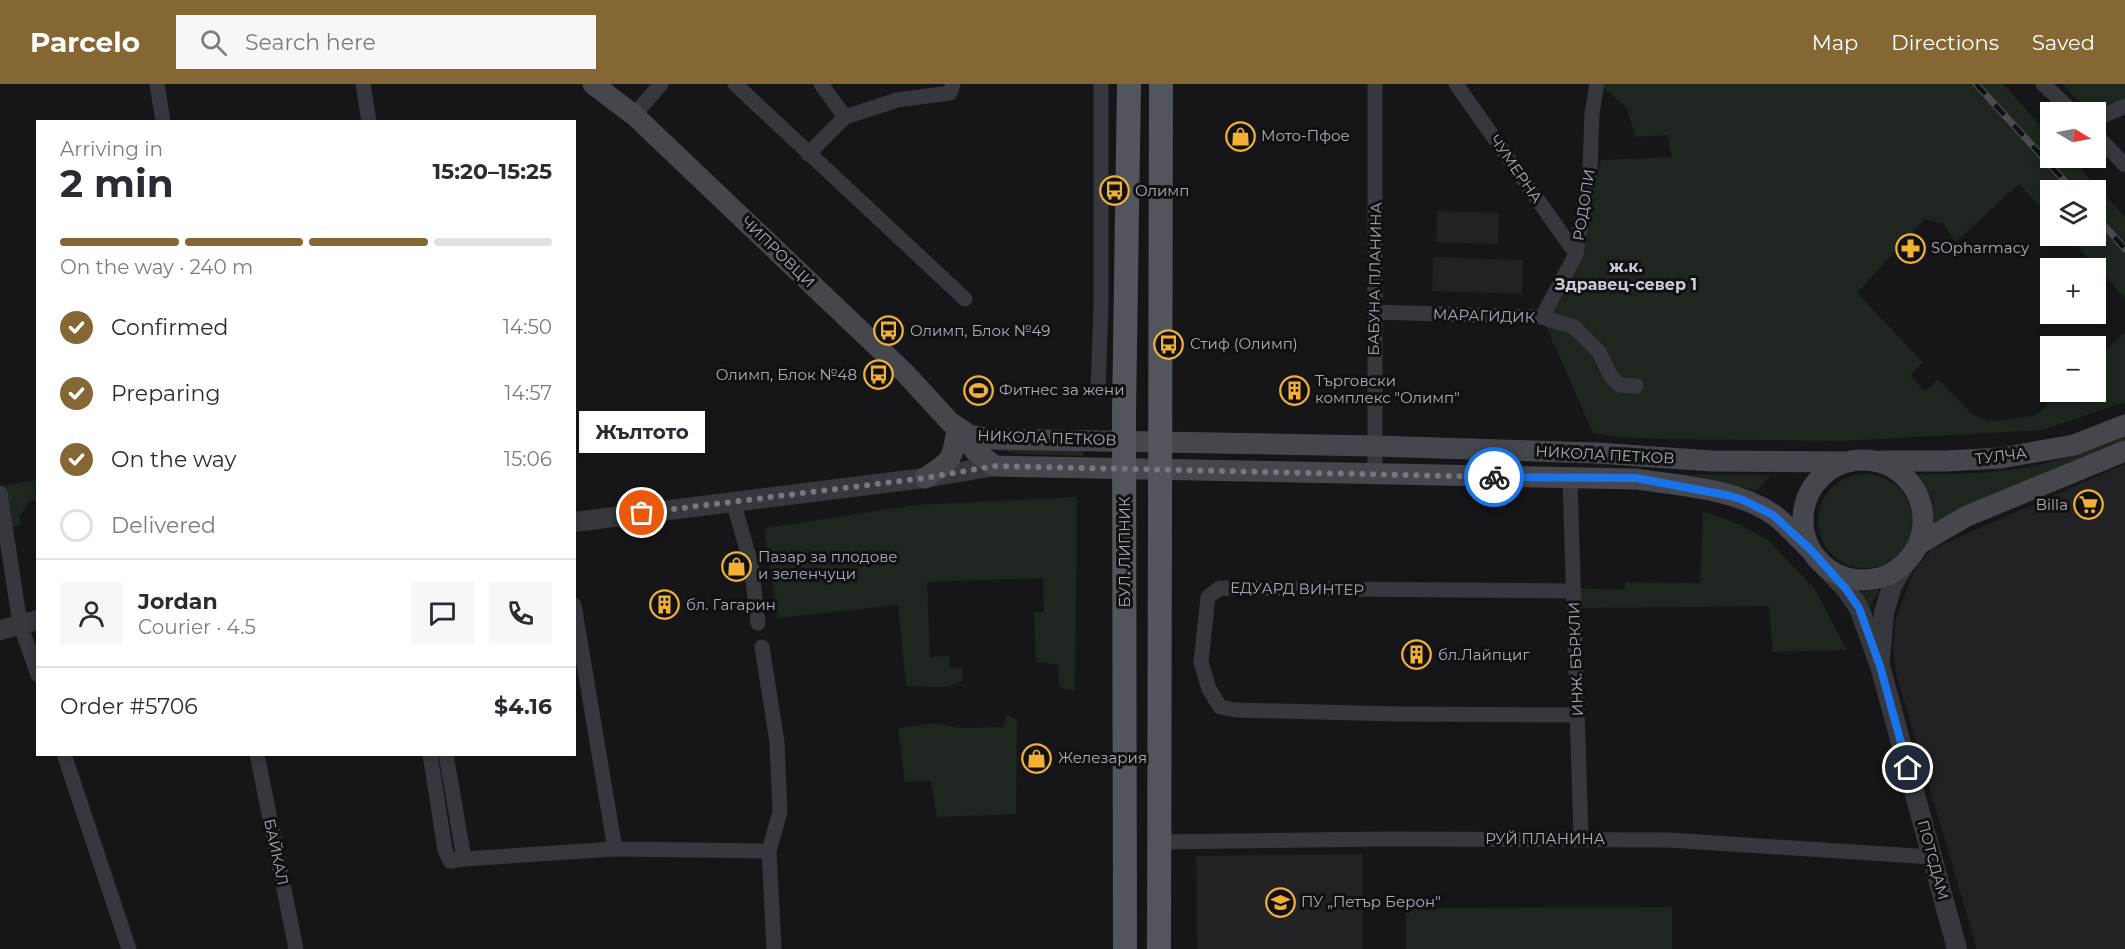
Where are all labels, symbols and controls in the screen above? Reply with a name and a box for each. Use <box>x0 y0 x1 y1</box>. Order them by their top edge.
search box <box>176 15 596 69</box>
text: Parcelo <box>30 25 140 59</box>
icon: search <box>197 26 230 59</box>
text: Search here <box>245 29 376 56</box>
text: Map <box>1812 30 1858 55</box>
text: Directions <box>1891 30 1999 55</box>
text: Saved <box>2032 30 2095 55</box>
north arrow <box>2040 102 2106 168</box>
map controls <box>2040 102 2106 402</box>
shop icon: Мото-Пфое <box>1224 120 1256 152</box>
place label: Мото-Пфое <box>1261 126 1350 145</box>
street label: ЧУМЕРНА <box>1486 131 1547 206</box>
text: Arriving in <box>60 137 163 161</box>
text: 15:20–15:25 <box>432 158 552 185</box>
text: 2 min <box>60 159 174 207</box>
street label: РОДОПИ <box>1568 168 1599 242</box>
bus stop icon: Олимп <box>1098 175 1130 207</box>
button: layers <box>2040 180 2106 246</box>
place label: Олимп <box>1135 181 1189 200</box>
street label: БАБУНА ПЛАНИНА <box>1364 202 1385 356</box>
street label: ЧИПРОВЦИ <box>738 212 819 291</box>
pharmacy icon: SOpharmacy <box>1894 232 1926 264</box>
place label: SOpharmacy <box>1931 238 2030 257</box>
text: On the way · 240 m <box>60 255 253 279</box>
district label: ж.к. Здравец-север 1 <box>1554 257 1697 294</box>
button: + <box>2040 258 2106 324</box>
street label: МАРАГИДИК <box>1433 304 1536 327</box>
icon: check <box>60 311 93 344</box>
text: Confirmed <box>111 314 228 341</box>
text: 14:50 <box>503 315 552 339</box>
bus stop icon: Олимп, Блок №49 <box>873 315 905 347</box>
place label: Олимп, Блок №49 <box>910 321 1050 340</box>
bus stop icon: Стиф (Олимп) <box>1153 328 1185 360</box>
place label: Стиф (Олимп) <box>1190 334 1298 353</box>
button: − <box>2040 336 2106 402</box>
bus stop icon: Олимп, Блок №48 <box>862 359 894 391</box>
place label: Олимп, Блок №48 <box>716 365 857 384</box>
place label: Търговски комплекс "Олимп" <box>1315 371 1460 407</box>
sports icon: Фитнес за жени <box>962 374 994 406</box>
building icon: Търговски комплекс "Олимп" <box>1278 374 1310 406</box>
icon: check <box>60 377 93 410</box>
text: Preparing <box>111 380 220 407</box>
place label: Фитнес за жени <box>999 380 1124 399</box>
text: 14:57 <box>504 381 552 405</box>
callout: Жълтото <box>579 411 705 453</box>
text: Жълтото <box>595 420 689 444</box>
street label: НИКОЛА ПЕТКОВ <box>977 426 1117 449</box>
street label: НИКОЛА ПЕТКОВ <box>1535 441 1675 468</box>
icon: check <box>60 443 93 476</box>
street label: ТУЛЧА <box>1974 443 2028 468</box>
text: On the way <box>111 446 236 473</box>
text: 15:06 <box>504 447 552 471</box>
courier <box>1464 447 1524 507</box>
icon: bike <box>1478 461 1511 494</box>
pin <box>616 487 667 538</box>
supermarket icon: Billa <box>2073 489 2105 521</box>
place label: Billa <box>2036 495 2068 514</box>
icon: bag <box>625 496 658 529</box>
street label: БУЛ. ЛИПНИК <box>1115 496 1134 608</box>
text: Delivered <box>111 512 216 539</box>
place label: Пазар за плодове и зеленчуци <box>758 547 898 583</box>
shop icon: Пазар за плодове и зеленчуци <box>721 550 753 582</box>
street label: ЕДУАРД ВИНТЕР <box>1230 578 1364 599</box>
button: person <box>60 582 123 645</box>
button: chat <box>411 582 474 645</box>
button: phone <box>489 582 552 645</box>
text: Jordan <box>138 588 218 615</box>
building icon: бл. Гагарин <box>649 589 681 621</box>
place label: бл. Гагарин <box>686 595 776 614</box>
street label: ИНЖ. БЪРКЛИ <box>1564 602 1587 716</box>
text: Courier · 4.5 <box>138 615 256 639</box>
building icon: бл.Лайпциг <box>1401 639 1433 671</box>
place label: бл.Лайпциг <box>1438 645 1530 664</box>
text: Order #5706 <box>60 693 198 720</box>
text: $4.16 <box>494 693 552 720</box>
shop icon: Железария <box>1021 742 1053 774</box>
pin <box>1882 742 1933 793</box>
place label: Железария <box>1058 748 1147 767</box>
icon: home <box>1891 751 1924 784</box>
street label: БАЙКАЛ <box>260 817 293 887</box>
street label: ПОТСДАМ <box>1914 818 1953 902</box>
street label: РУЙ ПЛАНИНА <box>1485 829 1605 848</box>
school or university icon: ПУ „Петър Берон" <box>1264 886 1296 918</box>
place label: ПУ „Петър Берон" <box>1301 892 1441 911</box>

